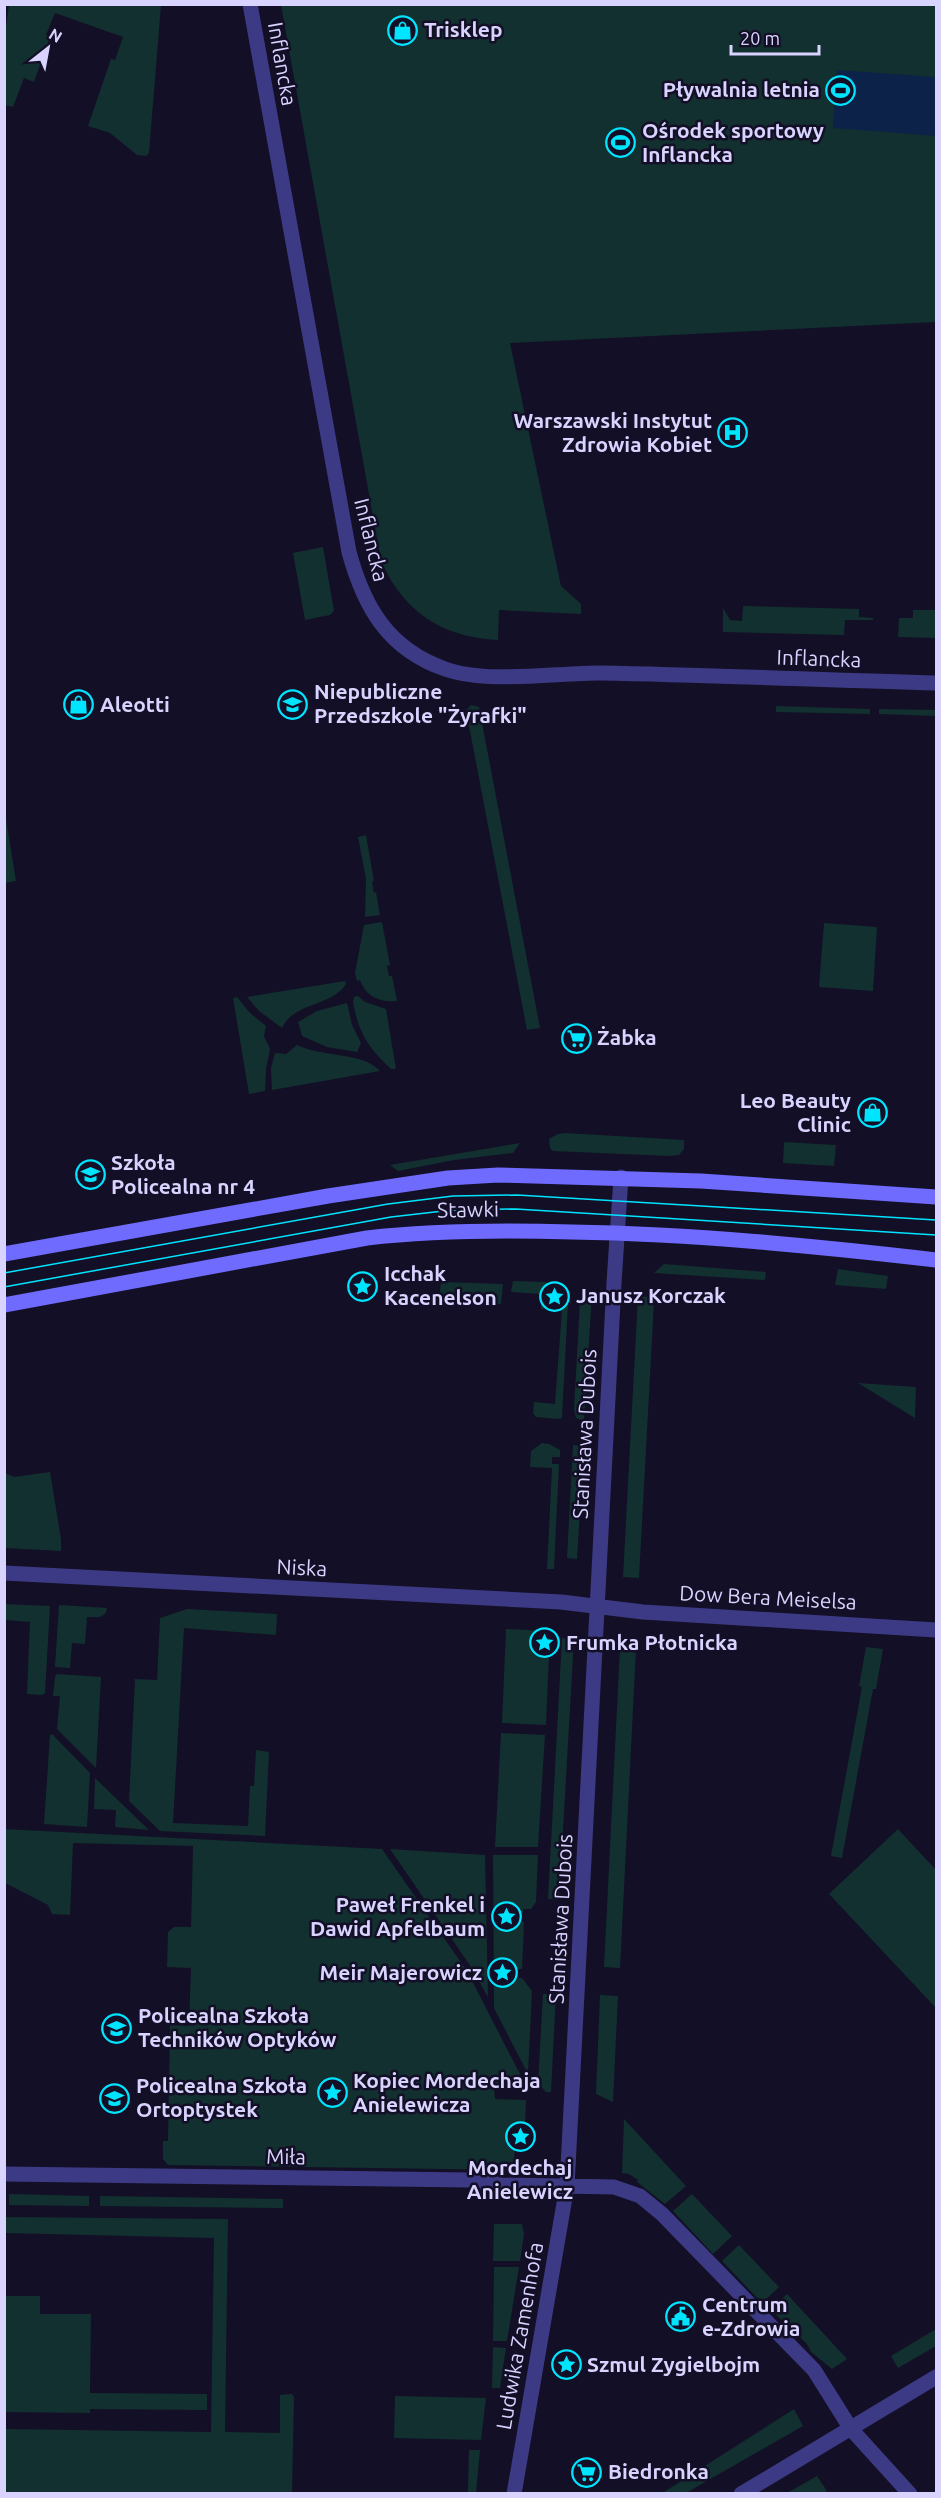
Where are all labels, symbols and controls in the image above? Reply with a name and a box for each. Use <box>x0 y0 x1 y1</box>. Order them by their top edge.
shop icon: Trisklep <box>387 14 419 46</box>
place label: Trisklep <box>424 17 503 41</box>
north arrow <box>18 18 78 78</box>
scale bar <box>731 18 820 56</box>
street label: Inflancka <box>264 20 302 108</box>
text: N <box>46 24 65 46</box>
text: 20 m <box>740 28 780 48</box>
sports icon: Pływalnia letnia <box>825 74 857 106</box>
place label: Pływalnia letnia <box>663 77 820 101</box>
place label: Ośrodek sportowy Inflancka <box>642 118 824 166</box>
sports icon: Ośrodek sportowy Inflancka <box>605 127 637 159</box>
place label: Warszawski Instytut Zdrowia Kobiet <box>513 408 712 456</box>
hospital icon: Warszawski Instytut Zdrowia Kobiet <box>717 417 749 449</box>
street label: Inflancka <box>350 496 394 584</box>
street label: Inflancka <box>776 645 862 671</box>
place label: Niepubliczne Przedszkole "Żyrafki" <box>314 679 527 727</box>
school or university icon: Niepubliczne Przedszkole "Żyrafki" <box>277 688 309 720</box>
shop icon: Aleotti <box>63 689 95 721</box>
place label: Aleotti <box>100 692 170 716</box>
supermarket icon: Żabka <box>560 1022 592 1054</box>
place label: Żabka <box>597 1025 657 1049</box>
place label: Leo Beauty Clinic <box>740 1088 851 1136</box>
shop icon: Leo Beauty Clinic <box>856 1097 888 1129</box>
place label: Szkoła Policealna nr 4 <box>111 1150 255 1198</box>
school or university icon: Szkoła Policealna nr 4 <box>74 1159 106 1191</box>
street label: Stawki <box>437 1196 499 1222</box>
place label: Icchak Kacenelson <box>384 1261 497 1309</box>
place icon: Icchak Kacenelson <box>347 1270 379 1302</box>
place icon: Janusz Korczak <box>539 1280 571 1312</box>
place label: Janusz Korczak <box>576 1283 726 1307</box>
street label: Stanisława Dubois <box>568 1348 600 1520</box>
street label: Niska <box>276 1554 328 1580</box>
street label: Dow Bera Meiselsa <box>679 1580 857 1614</box>
place icon: Frumka Płotnicka <box>529 1627 561 1659</box>
place label: Frumka Płotnicka <box>566 1630 738 1654</box>
street label: Stanisława Dubois <box>544 1833 576 2005</box>
place label: Paweł Frenkel i Dawid Apfelbaum <box>310 1892 485 1940</box>
place icon: Paweł Frenkel i Dawid Apfelbaum <box>490 1901 522 1933</box>
place icon: Meir Majerowicz <box>487 1957 519 1989</box>
place label: Meir Majerowicz <box>320 1960 482 1984</box>
place label: Policealna Szkoła Techników Optyków <box>138 2003 337 2051</box>
school or university icon: Policealna Szkoła Techników Optyków <box>101 2012 133 2044</box>
place label: Kopiec Mordechaja Anielewicza <box>353 2068 541 2116</box>
place label: Policealna Szkoła Ortoptystek <box>136 2073 307 2121</box>
place icon: Kopiec Mordechaja Anielewicza <box>316 2077 348 2109</box>
school or university icon: Policealna Szkoła Ortoptystek <box>99 2082 131 2114</box>
place icon: Mordechaj Anielewicz <box>504 2121 536 2153</box>
street label: Miła <box>266 2144 306 2168</box>
place label: Mordechaj Anielewicz <box>467 2155 573 2203</box>
street label: Ludwika Zamenhofa <box>491 2240 547 2431</box>
place label: Centrum e-Zdrowia <box>702 2292 800 2340</box>
public building icon: Centrum e-Zdrowia <box>665 2301 697 2333</box>
place icon: Szmul Zygielbojm <box>550 2349 582 2381</box>
place label: Szmul Zygielbojm <box>587 2352 760 2376</box>
supermarket icon: Biedronka <box>571 2456 603 2488</box>
place label: Biedronka <box>608 2459 709 2483</box>

